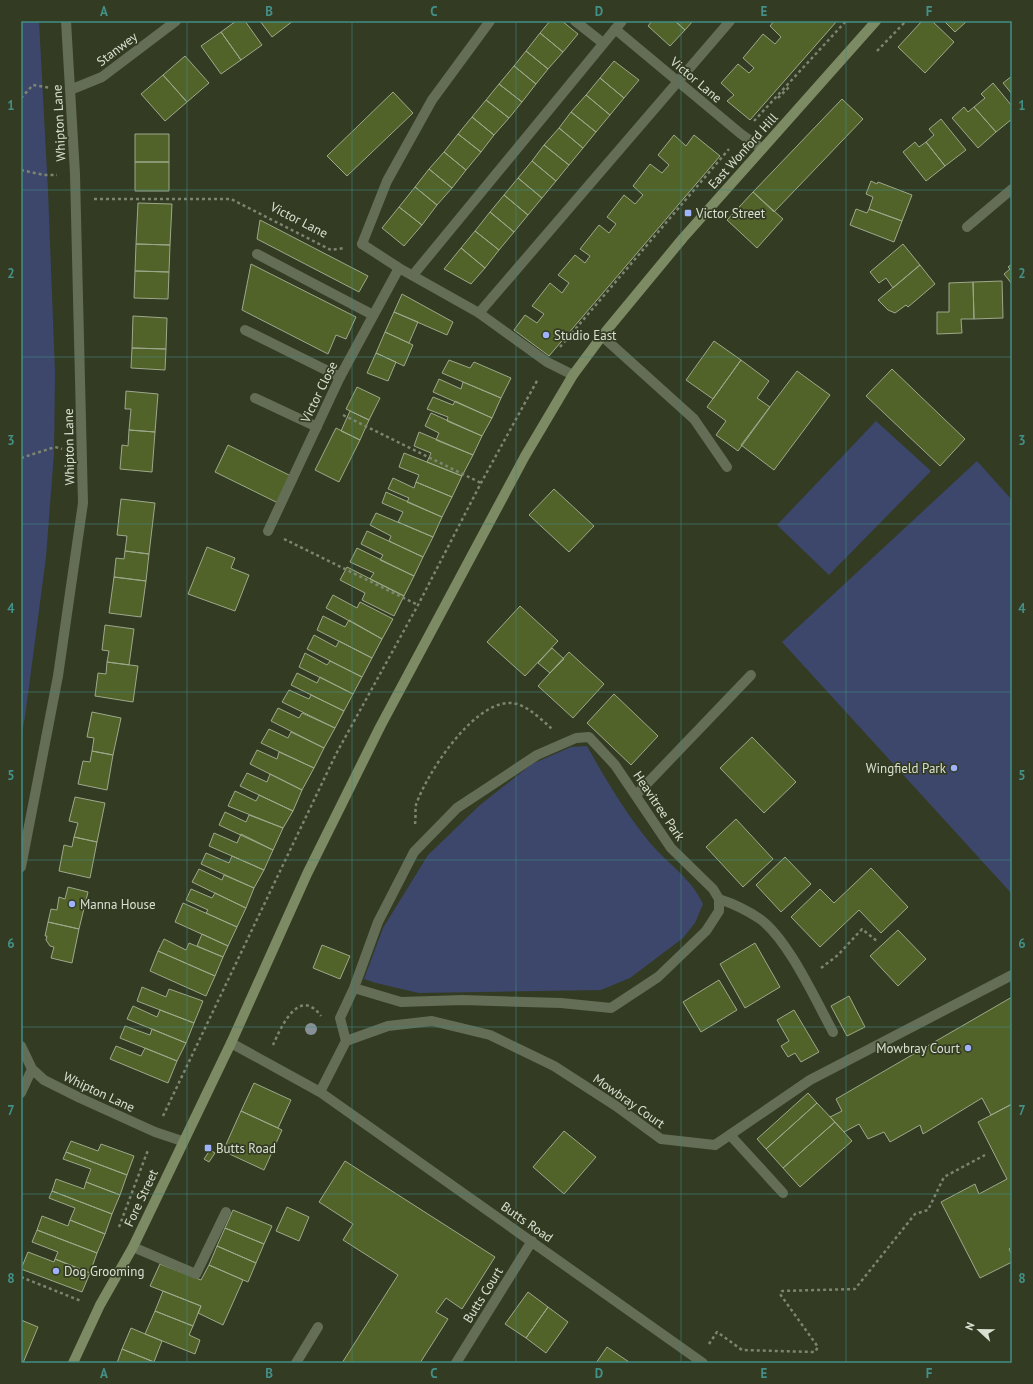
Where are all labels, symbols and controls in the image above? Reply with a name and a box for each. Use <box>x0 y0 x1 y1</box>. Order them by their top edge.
text: A <box>100 3 108 20</box>
text: B <box>265 3 273 20</box>
text: C <box>430 3 438 20</box>
text: D <box>595 3 603 20</box>
text: E <box>761 3 768 20</box>
text: F <box>926 3 933 20</box>
street label: Stanwey <box>93 28 141 70</box>
street label: Victor Lane <box>666 53 725 107</box>
street label: Whipton Lane <box>49 84 69 162</box>
text: 1 <box>7 97 15 114</box>
text: 1 <box>1018 97 1026 114</box>
street label: East Wonford Hill <box>704 109 782 193</box>
street label: Victor Lane <box>266 198 331 242</box>
place label: Victor Street <box>695 205 766 222</box>
marker: Victor Street <box>683 208 693 218</box>
text: 2 <box>7 265 15 282</box>
text: 2 <box>1018 265 1026 282</box>
place label: Studio East <box>554 327 617 344</box>
marker: Studio East <box>541 330 551 340</box>
street label: Victor Close <box>296 359 341 426</box>
street label: Whipton Lane <box>60 408 78 486</box>
text: 3 <box>7 432 15 449</box>
text: 3 <box>1018 432 1026 449</box>
text: 4 <box>7 600 15 617</box>
text: 4 <box>1018 600 1026 617</box>
place label: Wingfield Park <box>866 760 947 777</box>
marker: Wingfield Park <box>949 763 959 773</box>
text: 5 <box>7 767 15 784</box>
text: 5 <box>1018 767 1026 784</box>
street label: Heavitree Park <box>629 768 689 845</box>
place label: Manna House <box>80 896 156 913</box>
marker: Manna House <box>67 899 77 909</box>
text: 6 <box>7 935 15 952</box>
text: 6 <box>1018 935 1026 952</box>
place label: Mowbray Court <box>876 1040 961 1057</box>
marker: Mowbray Court <box>963 1043 973 1053</box>
street label: Whipton Lane <box>61 1068 137 1116</box>
street label: Mowbray Court <box>590 1070 669 1132</box>
text: 7 <box>7 1102 15 1119</box>
text: 7 <box>1018 1102 1026 1119</box>
place label: Butts Road <box>216 1140 276 1157</box>
marker: Butts Road <box>203 1143 213 1153</box>
street label: Fore Street <box>120 1166 162 1229</box>
street label: Butts Road <box>498 1198 556 1246</box>
place label: Dog Grooming <box>64 1263 144 1280</box>
street label: Butts Court <box>459 1263 507 1326</box>
marker: Dog Grooming <box>51 1266 61 1276</box>
text: 8 <box>7 1270 15 1287</box>
text: 8 <box>1018 1270 1026 1287</box>
north arrow <box>959 1310 999 1350</box>
text: N <box>962 1320 978 1332</box>
text: A <box>100 1365 108 1382</box>
text: B <box>265 1365 273 1382</box>
text: C <box>430 1365 438 1382</box>
text: D <box>595 1365 603 1382</box>
text: E <box>761 1365 768 1382</box>
text: F <box>926 1365 933 1382</box>

